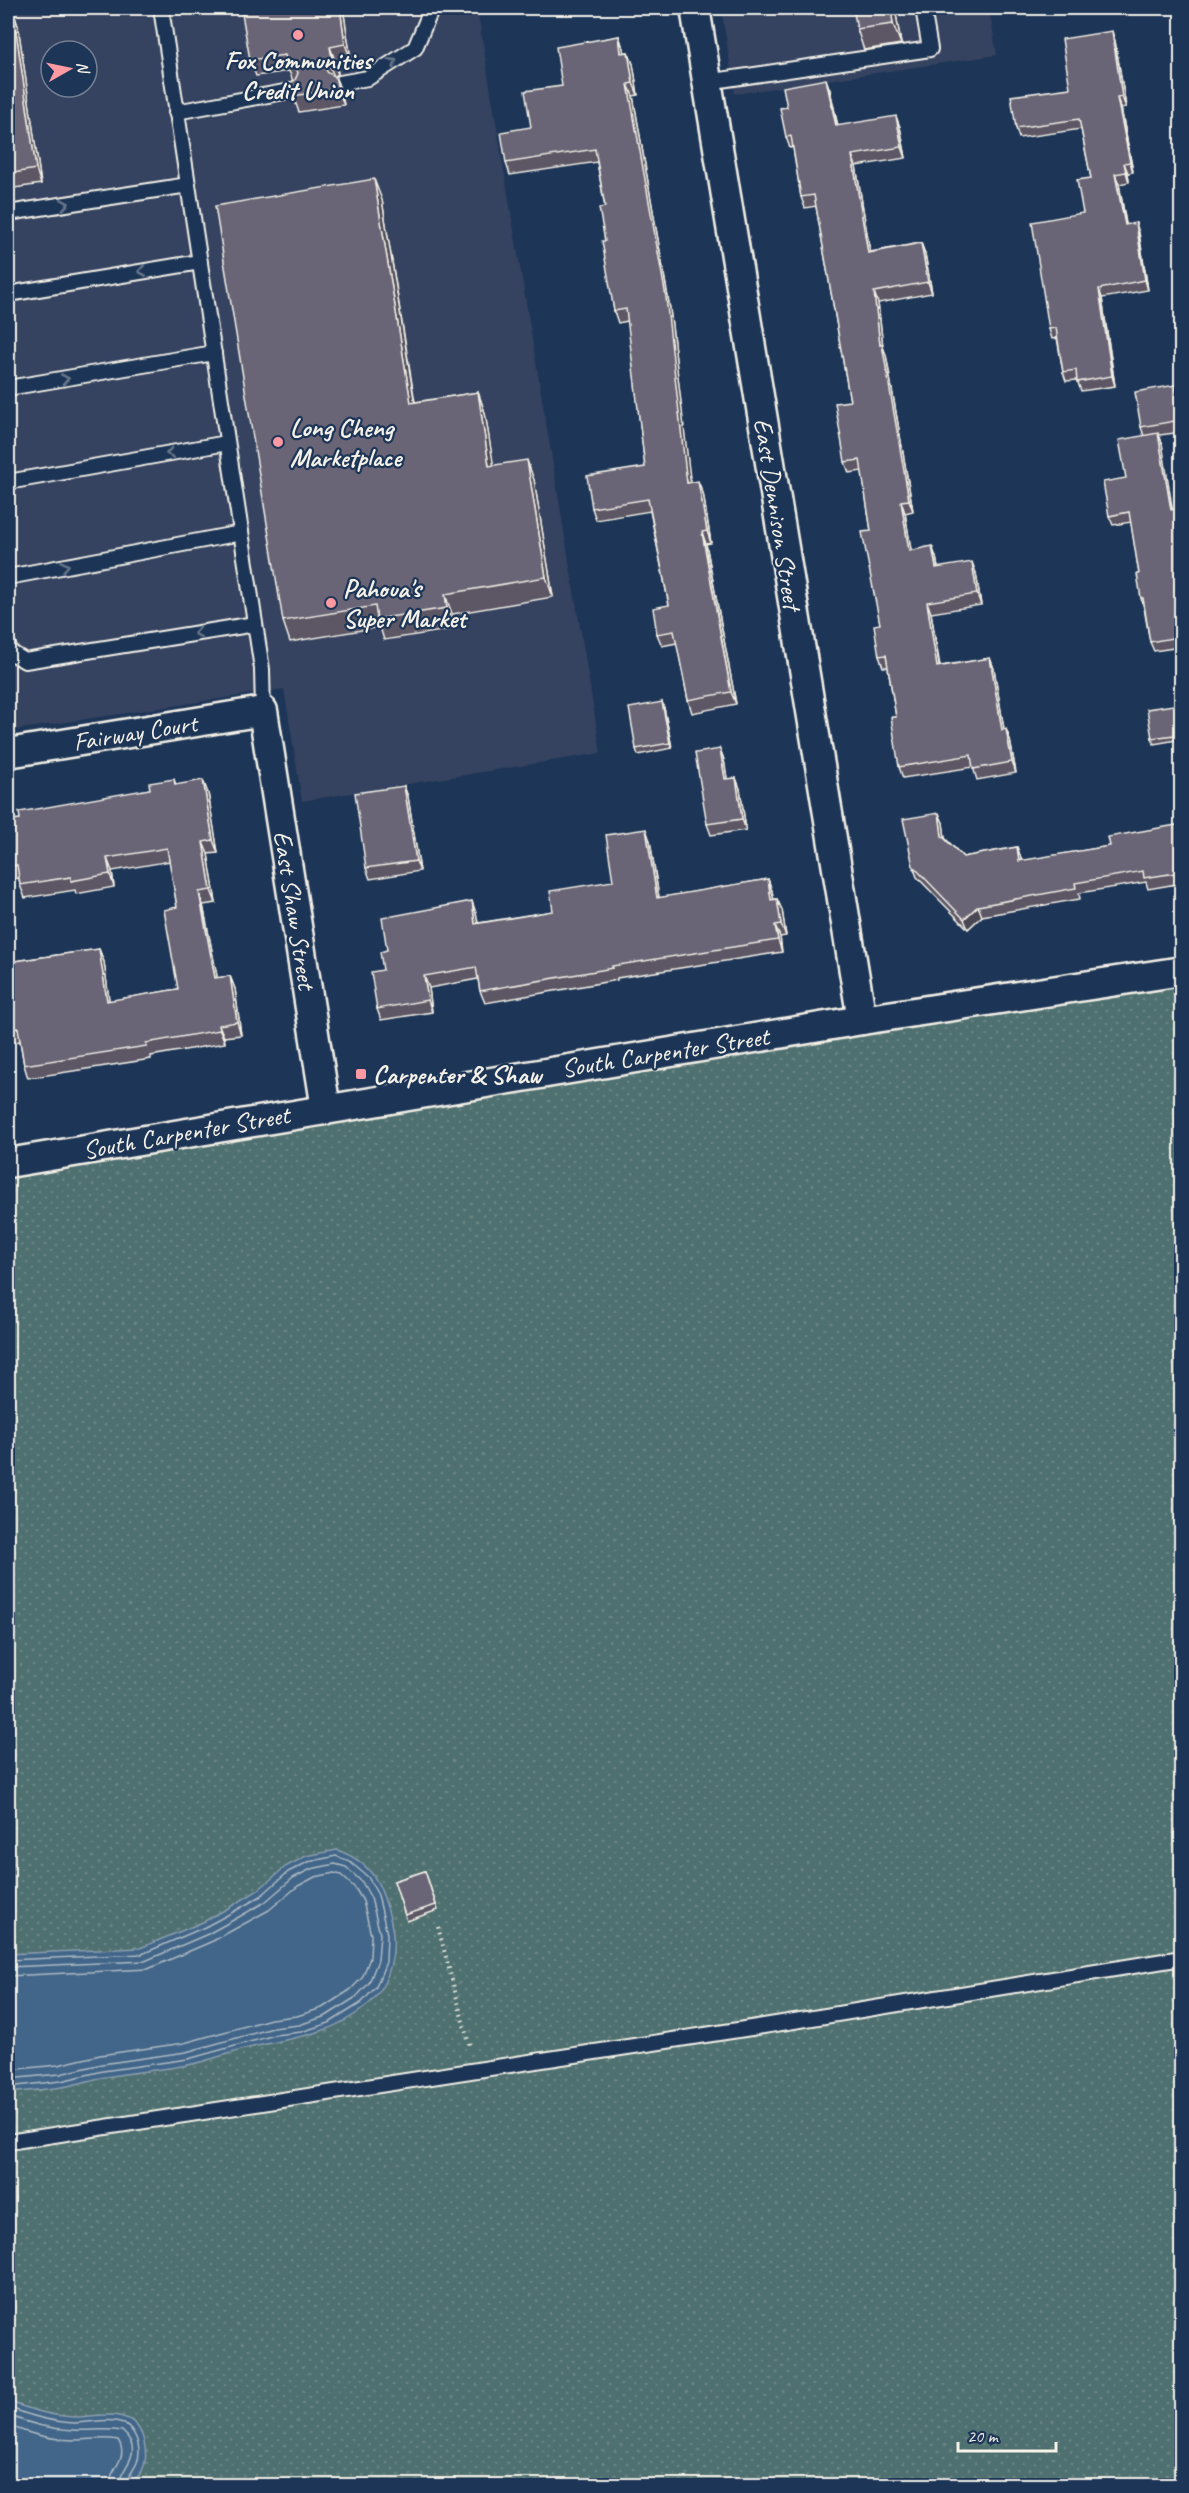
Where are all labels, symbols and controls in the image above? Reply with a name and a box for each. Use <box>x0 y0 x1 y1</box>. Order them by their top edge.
marker: Fox Communities Credit Union <box>291 28 305 42</box>
north arrow <box>39 39 99 99</box>
place label: Fox Communities Credit Union <box>224 44 375 107</box>
one-way arrow <box>387 58 397 70</box>
text: N <box>72 60 94 76</box>
one-way arrow <box>60 198 70 211</box>
one-way arrow <box>137 265 147 277</box>
one-way arrow <box>61 373 70 385</box>
place label: Long Cheng Marketplace <box>290 411 403 474</box>
street label: East Dennison Street <box>746 416 809 615</box>
marker: Long Cheng Marketplace <box>271 435 285 449</box>
one-way arrow <box>165 446 175 459</box>
one-way arrow <box>60 560 70 573</box>
place label: Pahoua's Super Market <box>343 572 469 635</box>
marker: Pahoua's Super Market <box>324 596 338 610</box>
one-way arrow <box>193 627 202 639</box>
street label: Fairway Court <box>71 706 202 759</box>
street label: East Shaw Street <box>266 829 324 994</box>
street label: South Carpenter Street <box>559 1019 773 1085</box>
place label: Carpenter & Shaw <box>373 1058 544 1091</box>
marker: Carpenter & Shaw <box>354 1067 368 1081</box>
street label: South Carpenter Street <box>80 1098 294 1167</box>
scale bar <box>958 2415 1056 2453</box>
text: 20 m <box>967 2425 1000 2447</box>

